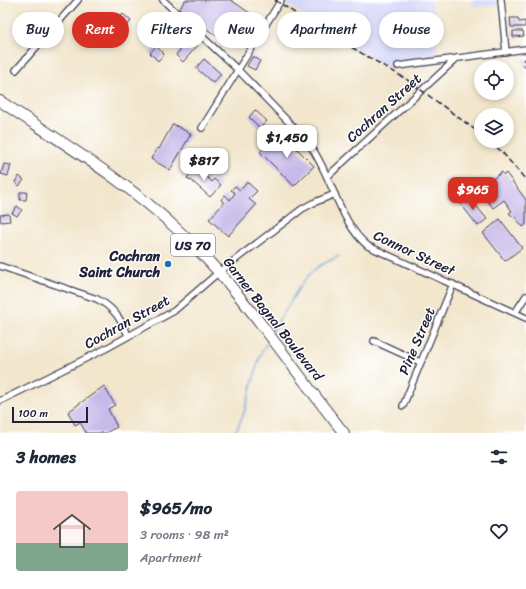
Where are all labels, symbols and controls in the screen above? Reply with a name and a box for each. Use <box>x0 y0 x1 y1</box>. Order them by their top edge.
chip: Buy <box>12 12 64 48</box>
chip: Rent <box>72 12 129 48</box>
chip: Filters <box>137 12 206 48</box>
chip: New <box>214 12 269 48</box>
chip: Apartment <box>277 12 371 48</box>
chip: House <box>379 12 444 48</box>
map controls <box>474 60 514 148</box>
button: locate <box>474 60 514 100</box>
street label: Cochran Street <box>340 67 428 149</box>
button: layers <box>474 108 514 148</box>
pin: $1,450 <box>254 125 320 159</box>
text: $1,450 <box>266 126 308 149</box>
pin: $817 <box>180 148 228 182</box>
text: $817 <box>189 149 219 172</box>
pin: $965 <box>449 177 497 211</box>
text: $965 <box>457 178 489 201</box>
street label: Connor Street <box>369 223 460 283</box>
road number: US 70 <box>171 234 215 256</box>
place label: Cochran Saint Church <box>78 244 161 285</box>
street label: Garner Bagnal Boulevard <box>216 251 331 388</box>
marker: Cochran Saint Church <box>163 259 173 269</box>
street label: Cochran Street <box>79 288 175 356</box>
street label: Pine Street <box>392 303 442 379</box>
text: 100 m <box>18 404 48 423</box>
scale bar <box>12 405 88 424</box>
text: 3 homes <box>16 442 76 472</box>
icon: filters <box>488 446 510 468</box>
text: $965/mo <box>140 493 212 523</box>
icon: home <box>48 507 96 555</box>
icon: heart <box>488 520 510 542</box>
text: 3 rooms · 98 m² <box>140 523 229 546</box>
text: Apartment <box>140 546 201 569</box>

